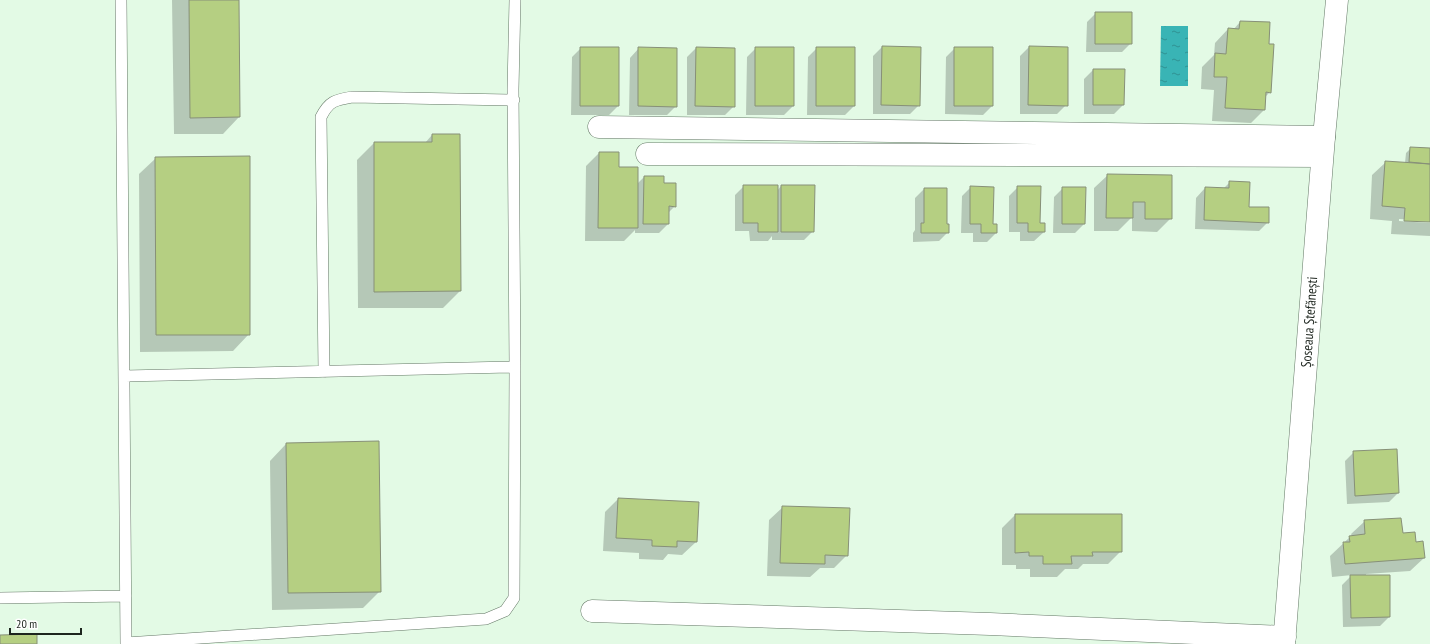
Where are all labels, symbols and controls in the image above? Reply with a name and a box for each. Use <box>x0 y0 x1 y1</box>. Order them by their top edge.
street label: Șoseaua Ștefănești <box>1297 276 1321 368</box>
scale bar <box>10 610 81 636</box>
text: 20 m <box>16 616 37 631</box>

